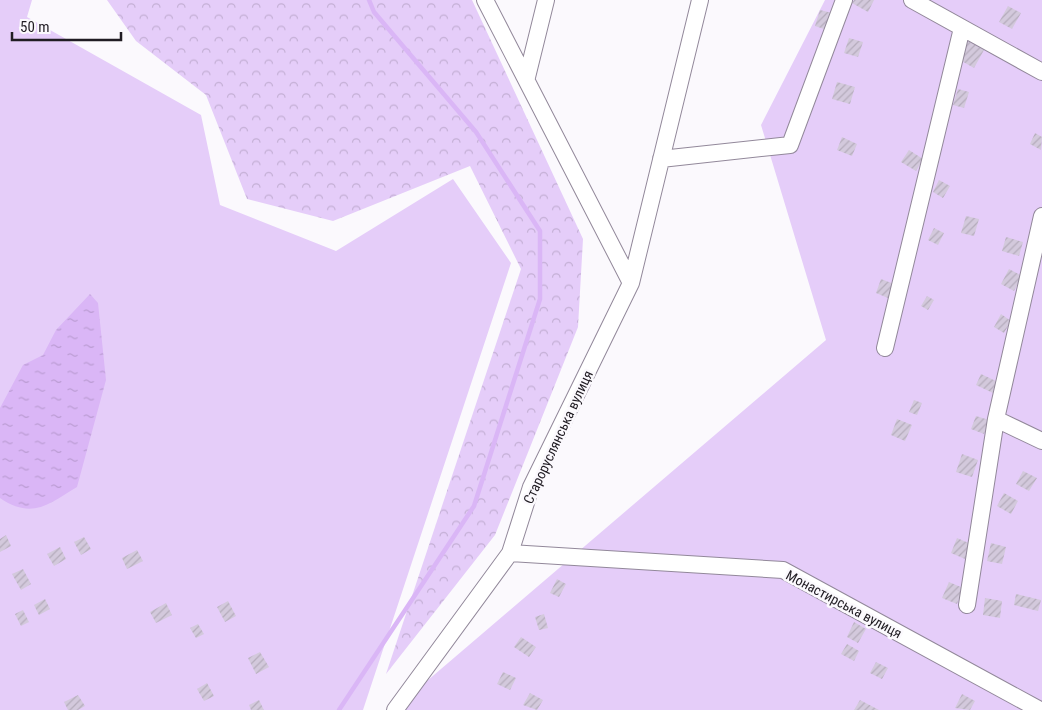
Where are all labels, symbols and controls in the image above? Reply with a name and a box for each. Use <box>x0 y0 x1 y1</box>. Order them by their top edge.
scale bar <box>12 10 121 42</box>
text: 50 m <box>20 18 50 36</box>
street label: Староруслянська вулиця <box>520 368 596 506</box>
street label: Монастирська вулиця <box>783 567 905 641</box>

